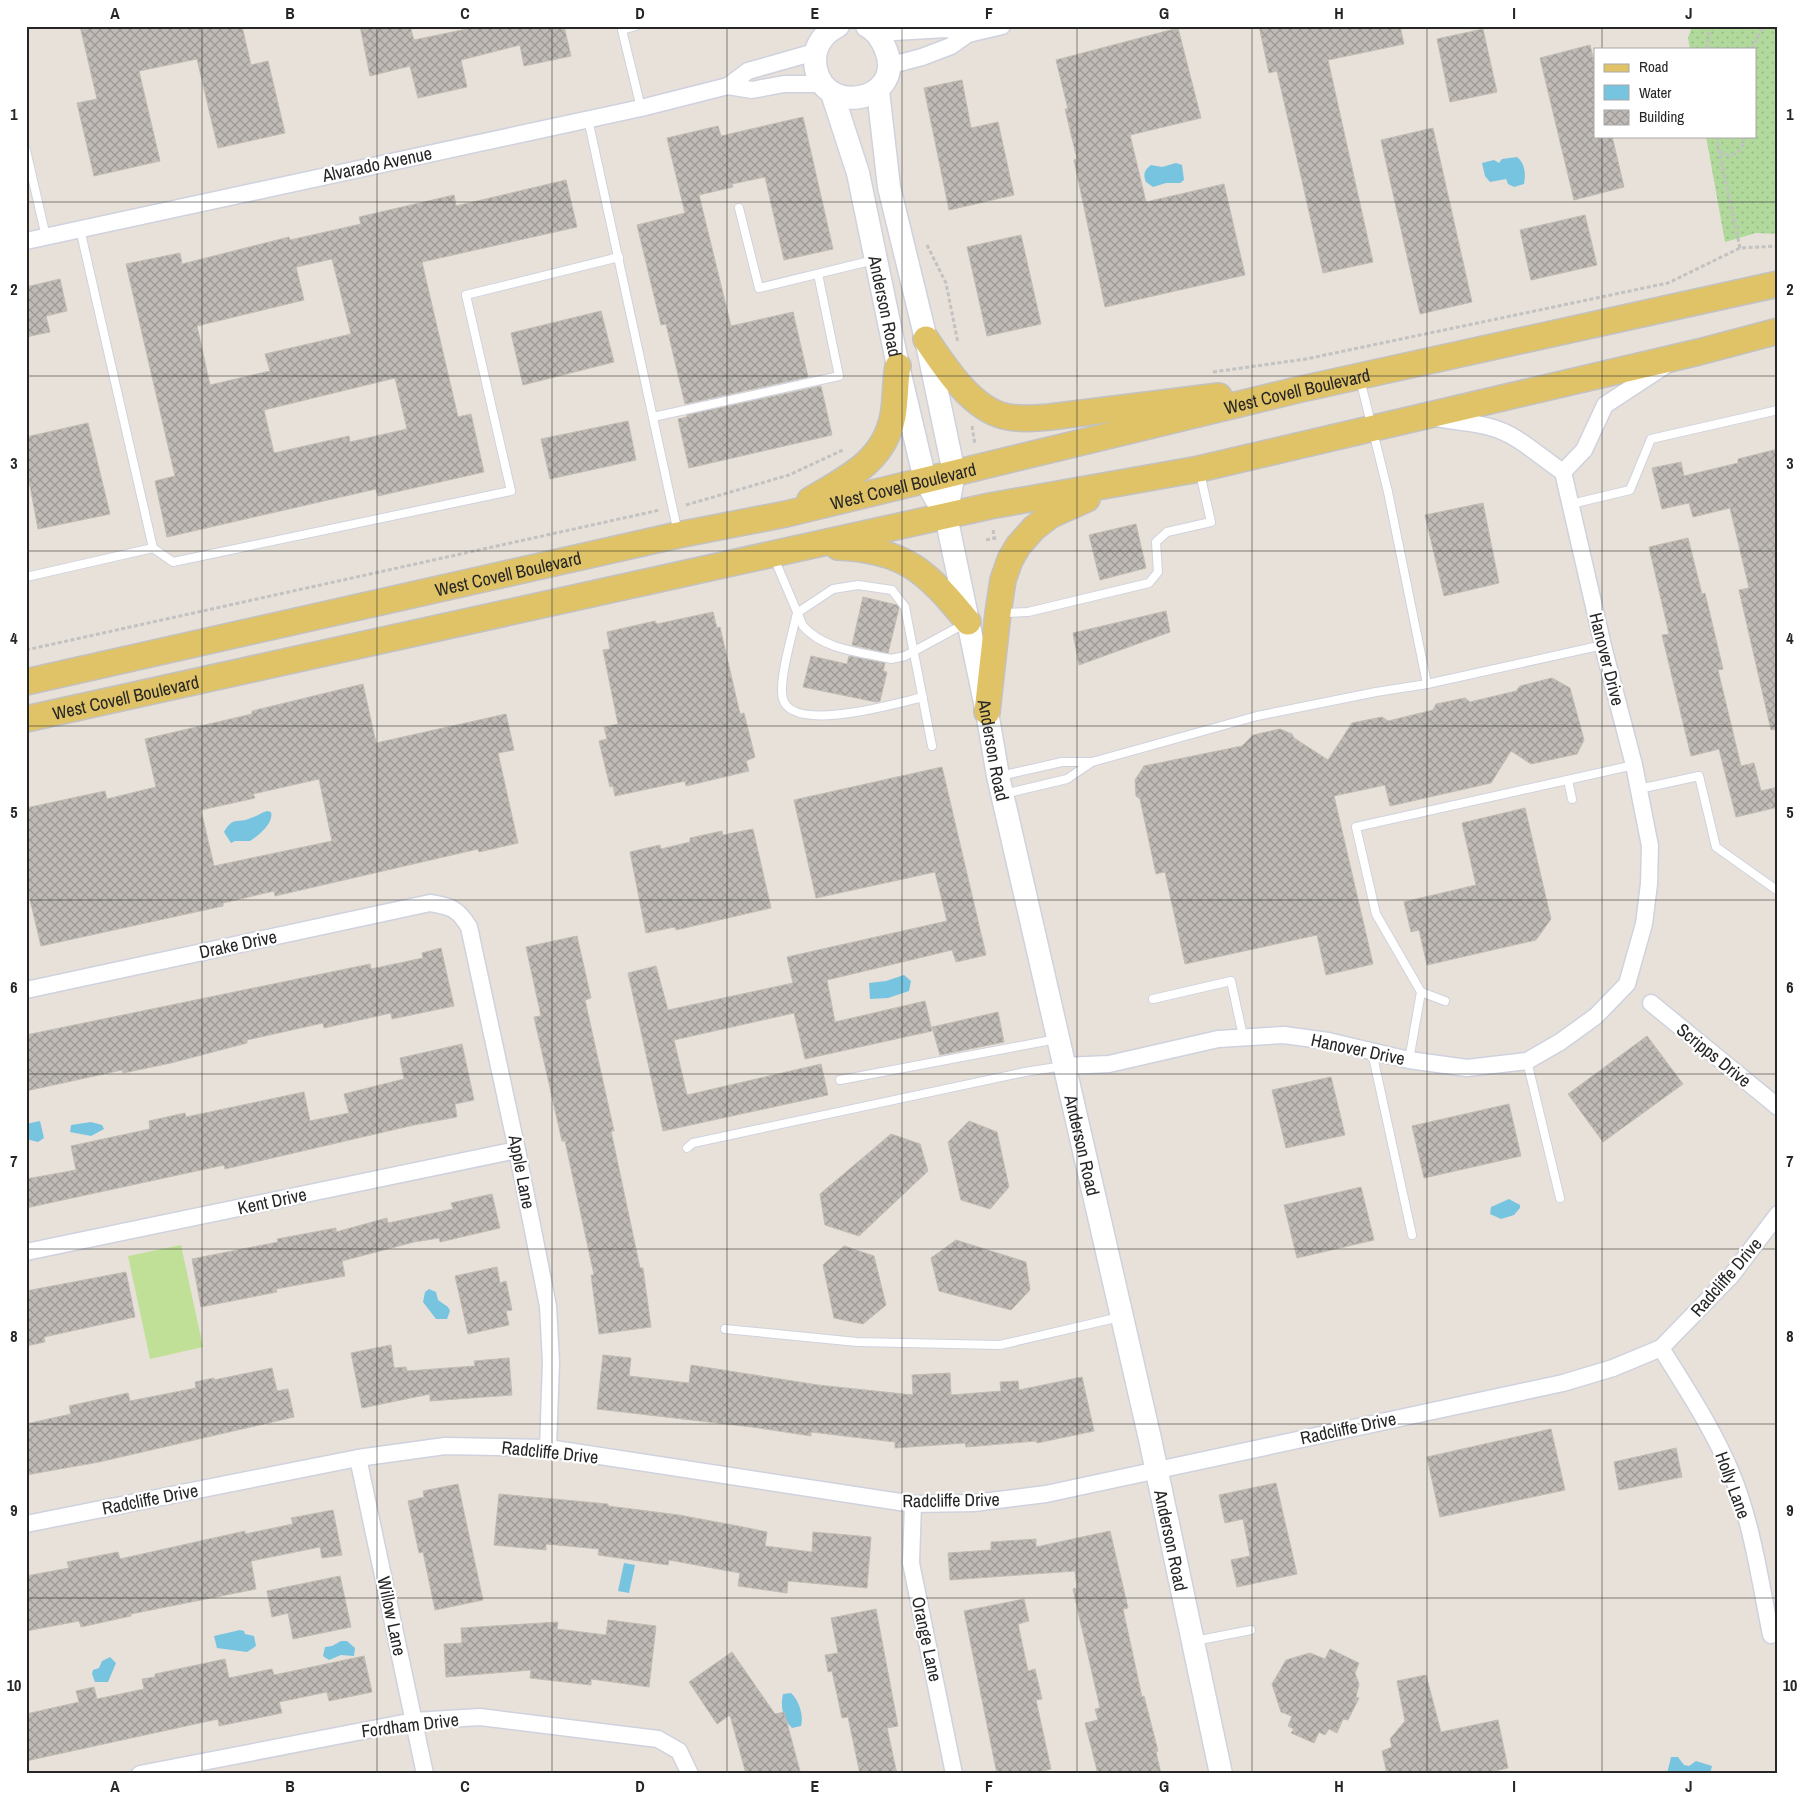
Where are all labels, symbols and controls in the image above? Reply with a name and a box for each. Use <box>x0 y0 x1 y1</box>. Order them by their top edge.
text: A <box>110 2 120 24</box>
text: B <box>285 2 295 24</box>
text: C <box>460 2 470 24</box>
text: D <box>635 2 645 24</box>
text: E <box>811 2 820 24</box>
text: F <box>985 2 993 24</box>
text: G <box>1159 2 1169 24</box>
text: H <box>1334 2 1344 24</box>
text: I <box>1512 2 1516 24</box>
text: J <box>1685 2 1693 24</box>
legend <box>1594 48 1756 138</box>
text: Road <box>1639 56 1668 77</box>
text: Water <box>1639 82 1671 103</box>
text: 1 <box>10 103 18 125</box>
text: 1 <box>1786 103 1794 125</box>
text: Building <box>1639 106 1684 127</box>
street label: Alvarado Avenue <box>319 140 434 188</box>
street label: Anderson Road <box>863 252 908 359</box>
text: 2 <box>10 278 18 300</box>
text: 2 <box>1786 278 1794 300</box>
street label: West Covell Boulevard <box>1221 362 1372 420</box>
text: 3 <box>10 452 18 474</box>
text: 3 <box>1786 452 1794 474</box>
street label: West Covell Boulevard <box>828 456 979 515</box>
street label: West Covell Boulevard <box>432 545 583 602</box>
street label: Hanover Drive <box>1583 610 1631 708</box>
text: 4 <box>10 627 18 649</box>
text: 4 <box>1786 627 1794 649</box>
street label: West Covell Boulevard <box>50 669 201 725</box>
street label: Anderson Road <box>972 696 1016 803</box>
text: 5 <box>10 801 18 823</box>
text: 5 <box>1786 801 1794 823</box>
street label: Drake Drive <box>197 924 279 964</box>
text: 6 <box>10 976 18 998</box>
text: 6 <box>1786 976 1794 998</box>
street label: Scripps Drive <box>1671 1017 1757 1093</box>
street label: Hanover Drive <box>1309 1027 1407 1071</box>
street label: Anderson Road <box>1059 1091 1106 1198</box>
street label: Apple Lane <box>502 1132 541 1211</box>
text: 7 <box>10 1150 18 1172</box>
text: 7 <box>1786 1150 1794 1172</box>
street label: Kent Drive <box>235 1182 309 1220</box>
street label: Radcliffe Drive <box>1685 1232 1767 1322</box>
text: 8 <box>10 1325 18 1347</box>
text: 8 <box>1786 1325 1794 1347</box>
street label: Radcliffe Drive <box>1298 1406 1398 1450</box>
street label: Radcliffe Drive <box>500 1434 600 1470</box>
street label: Holly Lane <box>1709 1448 1757 1522</box>
street label: Radcliffe Drive <box>100 1477 200 1521</box>
street label: Radcliffe Drive <box>902 1487 1000 1513</box>
street label: Anderson Road <box>1148 1487 1194 1593</box>
text: 9 <box>10 1499 18 1521</box>
text: 9 <box>1786 1499 1794 1521</box>
street label: Willow Lane <box>371 1574 413 1658</box>
street label: Orange Lane <box>906 1594 948 1684</box>
text: 10 <box>7 1674 21 1696</box>
text: 10 <box>1783 1674 1797 1696</box>
street label: Fordham Drive <box>360 1707 460 1743</box>
text: A <box>110 1775 120 1797</box>
text: B <box>285 1775 295 1797</box>
text: C <box>460 1775 470 1797</box>
text: D <box>635 1775 645 1797</box>
text: E <box>811 1775 820 1797</box>
text: F <box>985 1775 993 1797</box>
text: G <box>1159 1775 1169 1797</box>
text: H <box>1334 1775 1344 1797</box>
text: I <box>1512 1775 1516 1797</box>
text: J <box>1685 1775 1693 1797</box>

